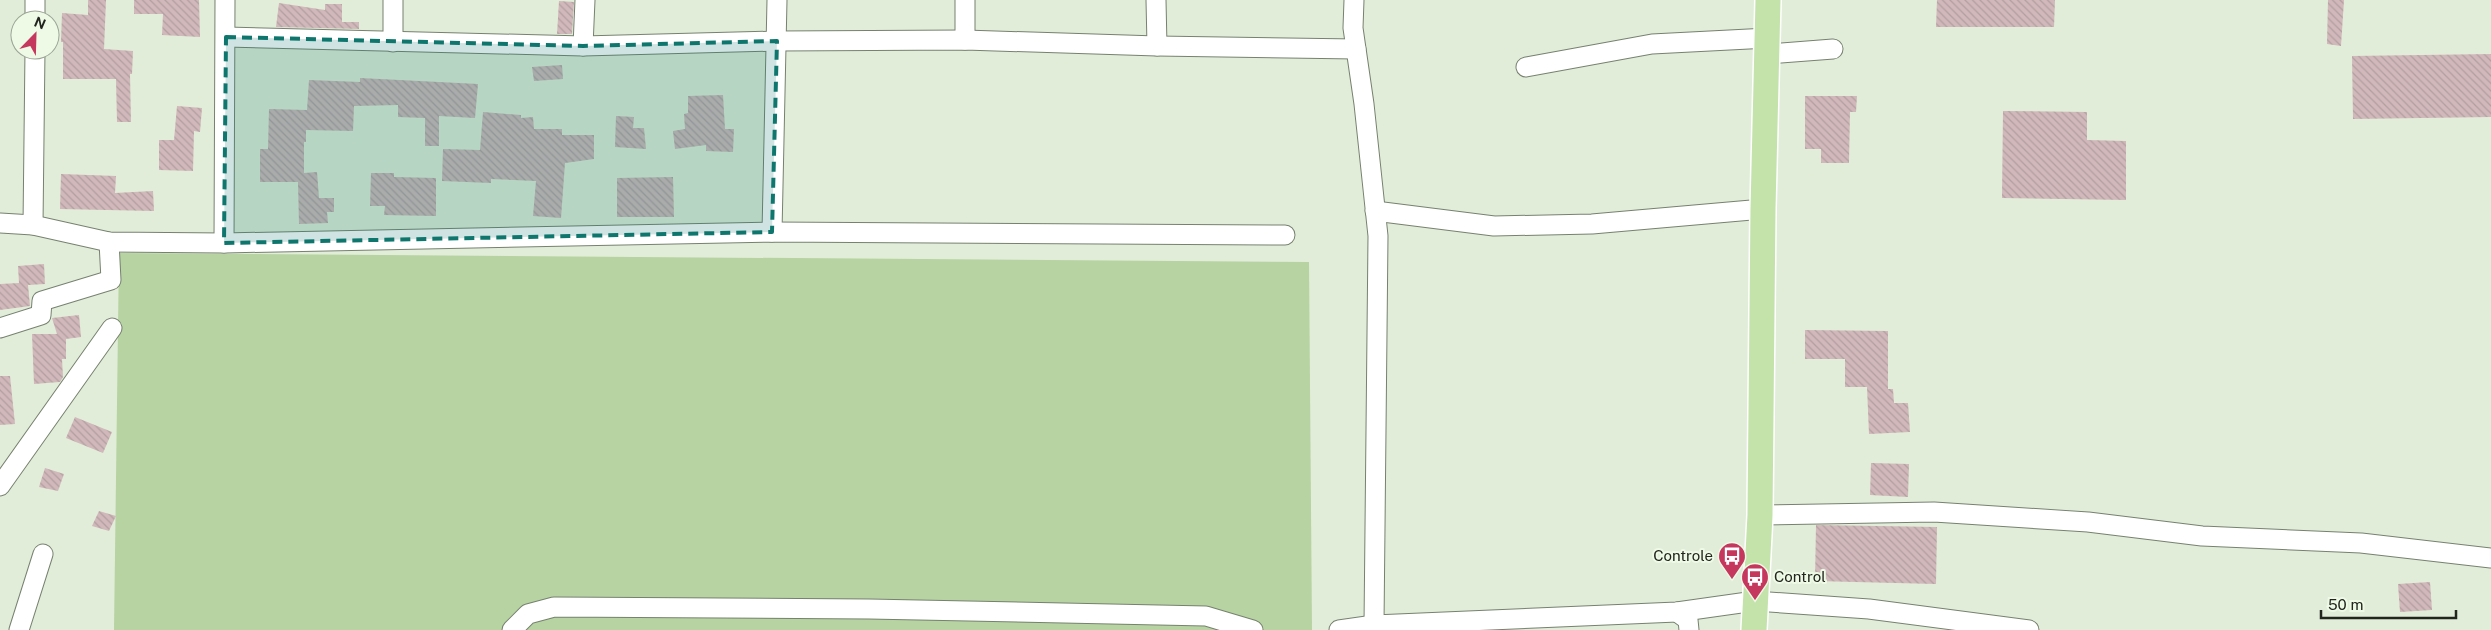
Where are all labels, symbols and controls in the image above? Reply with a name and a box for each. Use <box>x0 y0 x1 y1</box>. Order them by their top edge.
north arrow <box>10 10 60 60</box>
text: N <box>32 14 48 33</box>
bus stop icon: Controle <box>1717 541 1747 580</box>
place label: Controle <box>1653 547 1713 564</box>
bus stop icon: Control <box>1740 562 1770 601</box>
place label: Control <box>1774 568 1826 585</box>
scale bar <box>2321 588 2456 620</box>
text: 50 m <box>2328 596 2363 613</box>

